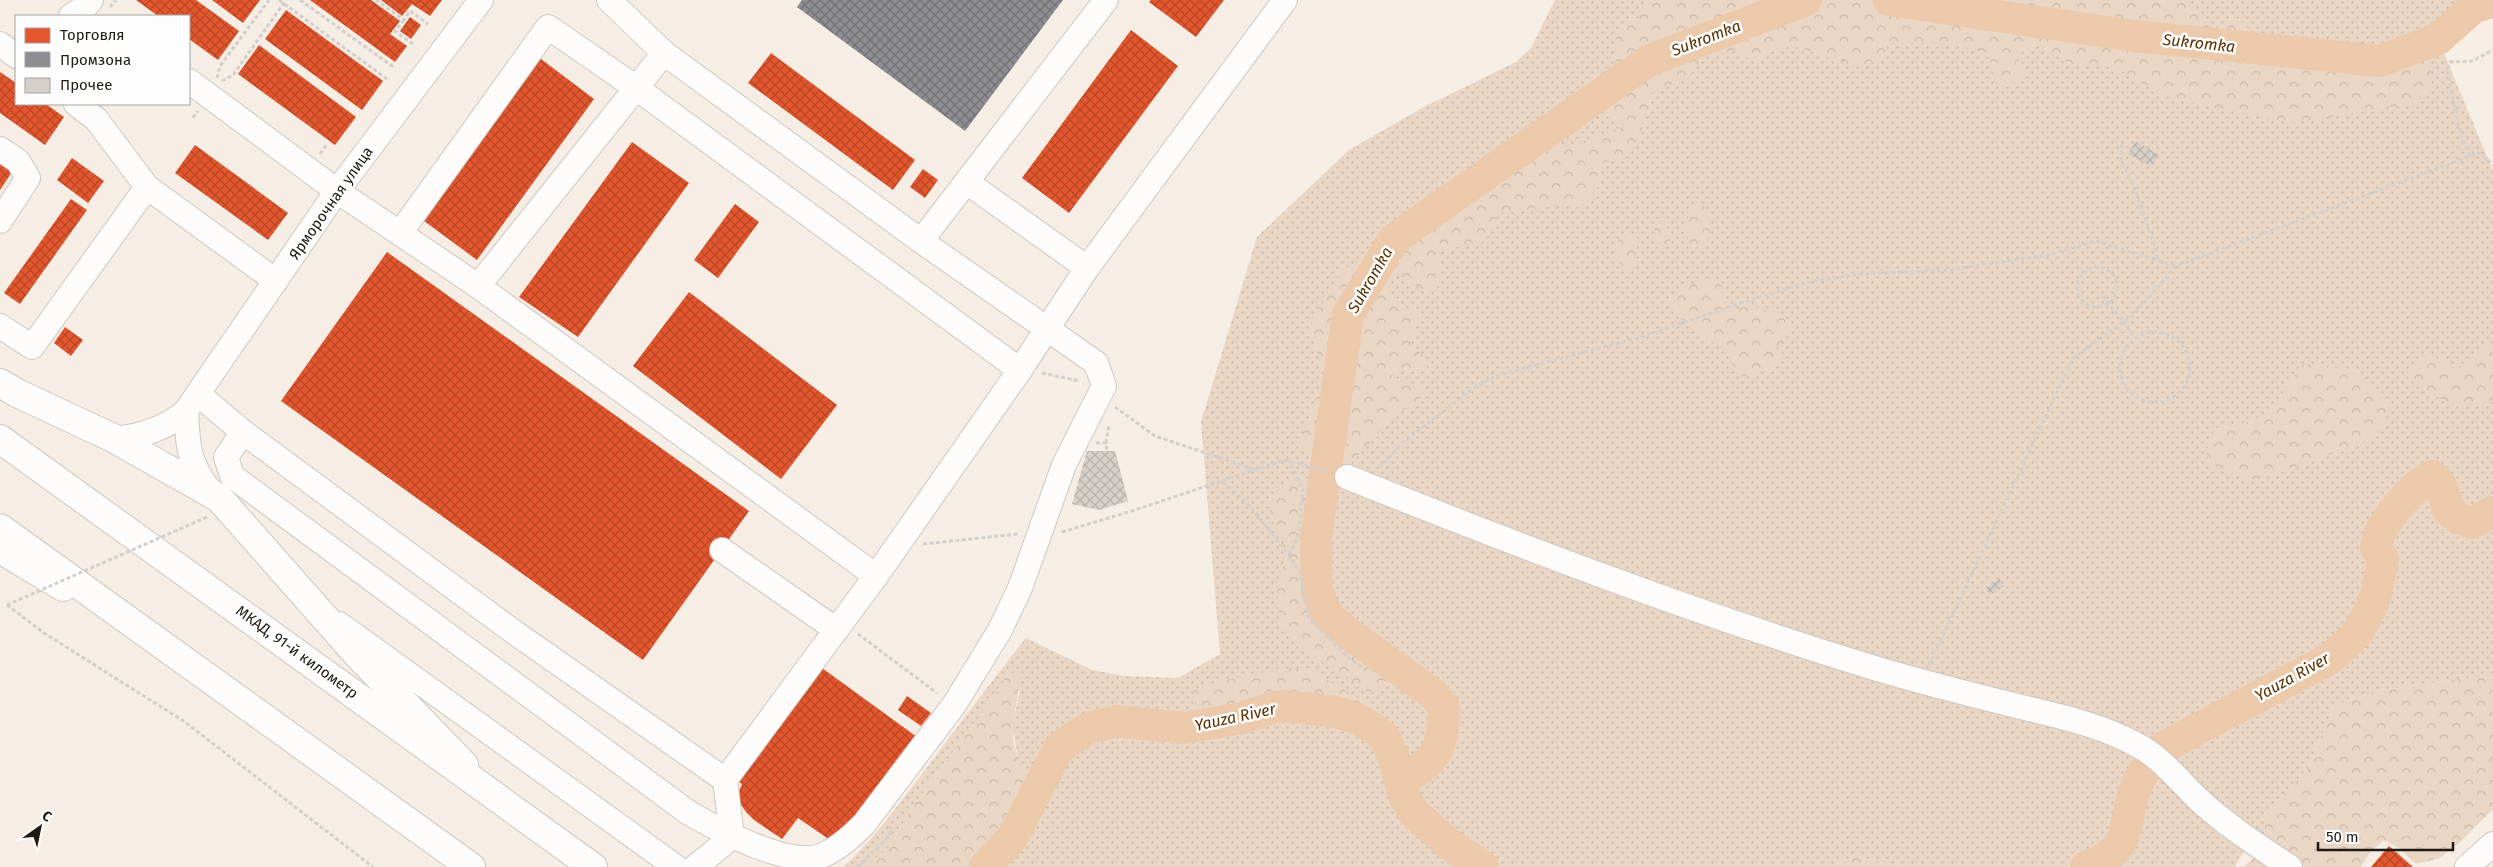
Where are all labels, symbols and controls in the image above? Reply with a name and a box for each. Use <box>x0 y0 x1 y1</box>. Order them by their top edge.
legend <box>15 15 190 105</box>
water label: Sukromka <box>1668 16 1743 60</box>
text: Торговля <box>60 26 125 44</box>
water label: Sukromka <box>2161 30 2236 56</box>
text: Промзона <box>60 51 131 69</box>
text: Прочее <box>60 76 112 94</box>
street label: Ярморочная улица <box>285 143 377 263</box>
water label: Sukromka <box>1343 244 1396 317</box>
street label: МКАД, 91-й километр <box>232 602 362 702</box>
water label: Yauza River <box>2251 648 2333 705</box>
water label: Yauza River <box>1193 699 1278 735</box>
north arrow <box>15 802 65 852</box>
text: С <box>39 807 55 826</box>
scale bar <box>2318 820 2453 852</box>
text: 50 m <box>2326 828 2359 846</box>

